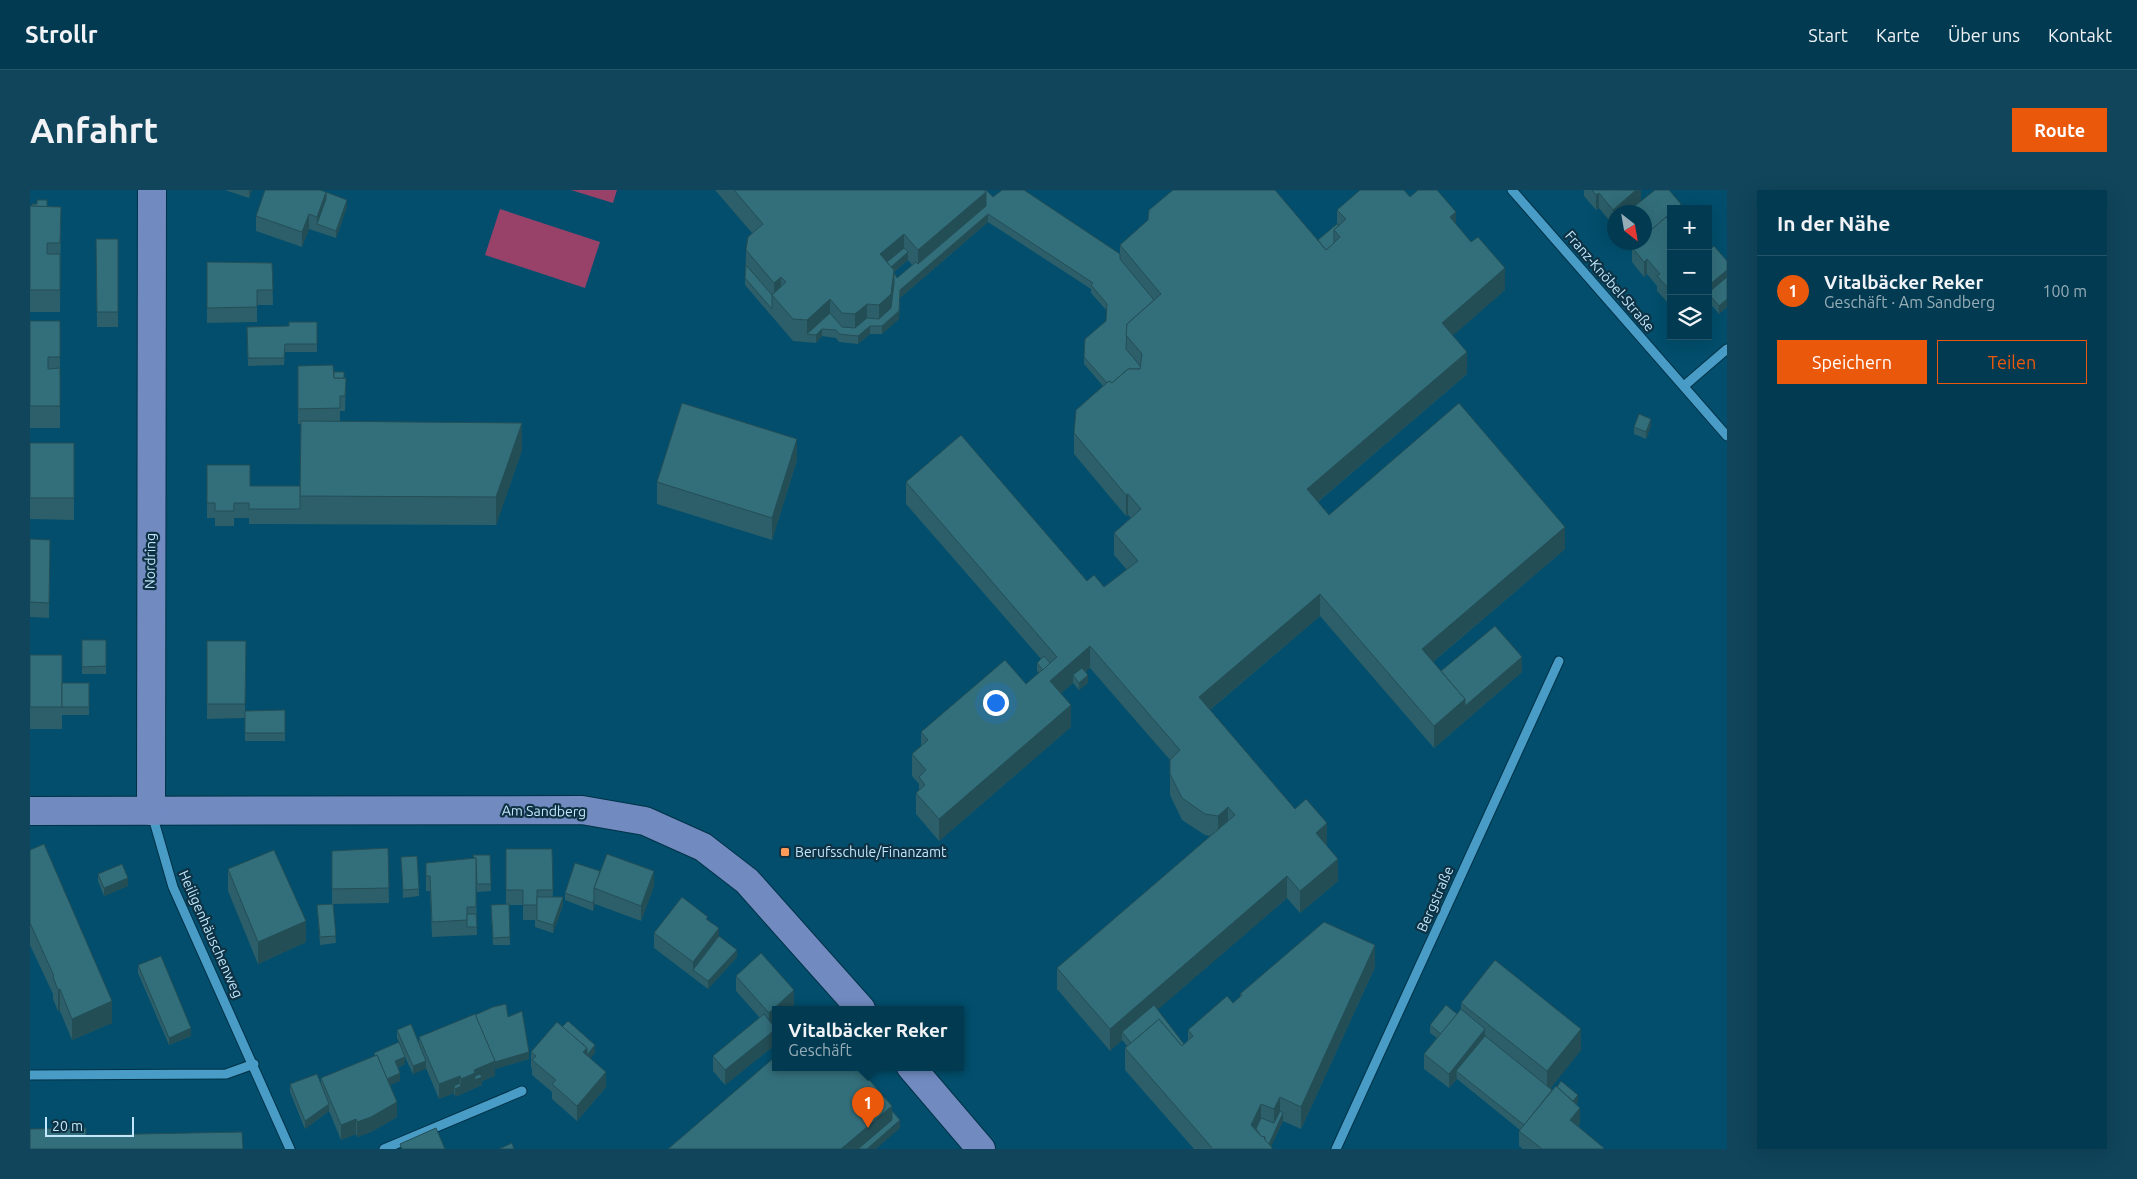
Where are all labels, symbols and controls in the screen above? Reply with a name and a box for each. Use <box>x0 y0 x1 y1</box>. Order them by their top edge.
text: Strollr <box>25 21 98 48</box>
text: Start <box>1808 25 1848 45</box>
text: Karte <box>1876 25 1920 45</box>
text: Über uns <box>1948 25 2020 45</box>
text: Kontakt <box>2048 25 2112 45</box>
button: Route <box>2012 108 2107 152</box>
text: Anfahrt <box>30 110 158 150</box>
north arrow <box>1607 205 1652 250</box>
map controls <box>1667 205 1712 340</box>
button: + <box>1667 205 1712 250</box>
text: In der Nähe <box>1777 211 1890 235</box>
street label: Franz-Knöbel-Straße <box>1562 227 1658 335</box>
button: − <box>1667 250 1712 295</box>
text: Vitalbäcker Reker <box>1824 271 1983 293</box>
text: 1 <box>1788 282 1798 300</box>
text: 100 m <box>2042 282 2087 300</box>
text: Geschäft · Am Sandberg <box>1824 293 1995 311</box>
button: layers <box>1667 295 1712 340</box>
button: Speichern <box>1777 340 1927 384</box>
button: Teilen <box>1937 340 2087 384</box>
street label: Nordring <box>142 533 158 589</box>
your location <box>983 690 1009 716</box>
street label: Am Sandberg <box>502 802 586 820</box>
place label: Berufsschule/Finanzamt <box>795 844 947 860</box>
marker: Berufsschule/Finanzamt <box>779 846 791 858</box>
street label: Bergstraße <box>1413 864 1457 934</box>
street label: Heiligenhäuschenweg <box>176 868 246 1000</box>
popup <box>772 1006 964 1071</box>
text: Vitalbäcker Reker <box>788 1019 948 1041</box>
text: Geschäft <box>788 1041 852 1059</box>
pin: 1 <box>852 1087 884 1128</box>
scale bar <box>45 1114 134 1137</box>
text: 20 m <box>52 1118 83 1134</box>

